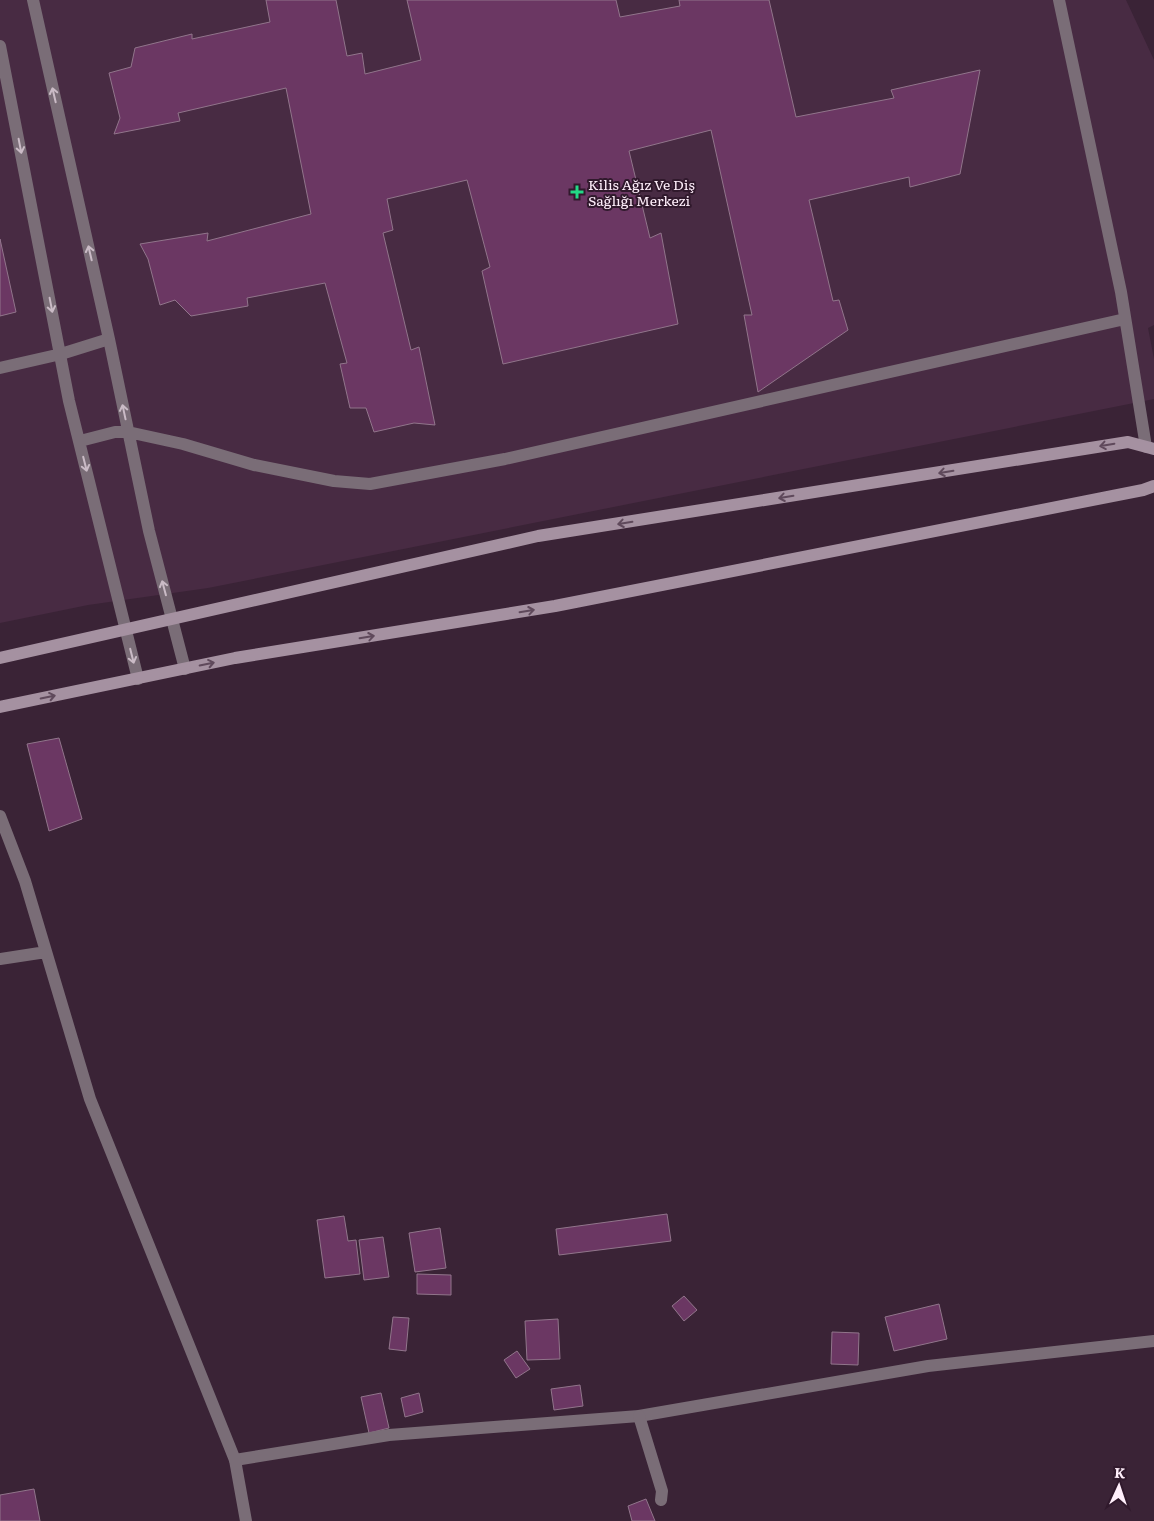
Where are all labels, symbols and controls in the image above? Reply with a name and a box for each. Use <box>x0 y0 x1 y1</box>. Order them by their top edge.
one-way arrow <box>49 87 58 103</box>
one-way arrow <box>15 137 25 153</box>
place label: Kilis Ağız Ve Diş Sağlığı Merkezi <box>588 174 695 210</box>
marker: Kilis Ağız Ve Diş Sağlığı Merkezi <box>570 185 584 199</box>
one-way arrow <box>85 246 94 262</box>
one-way arrow <box>47 297 56 313</box>
one-way arrow <box>119 405 128 421</box>
one-way arrow <box>1099 441 1115 451</box>
one-way arrow <box>81 455 90 471</box>
one-way arrow <box>939 467 955 477</box>
one-way arrow <box>778 493 794 503</box>
one-way arrow <box>618 518 634 528</box>
one-way arrow <box>159 580 169 596</box>
one-way arrow <box>519 605 535 615</box>
one-way arrow <box>359 631 375 641</box>
one-way arrow <box>128 647 137 663</box>
one-way arrow <box>198 659 214 668</box>
one-way arrow <box>39 692 55 702</box>
north arrow <box>1094 1461 1144 1511</box>
text: K <box>1114 1462 1126 1482</box>

